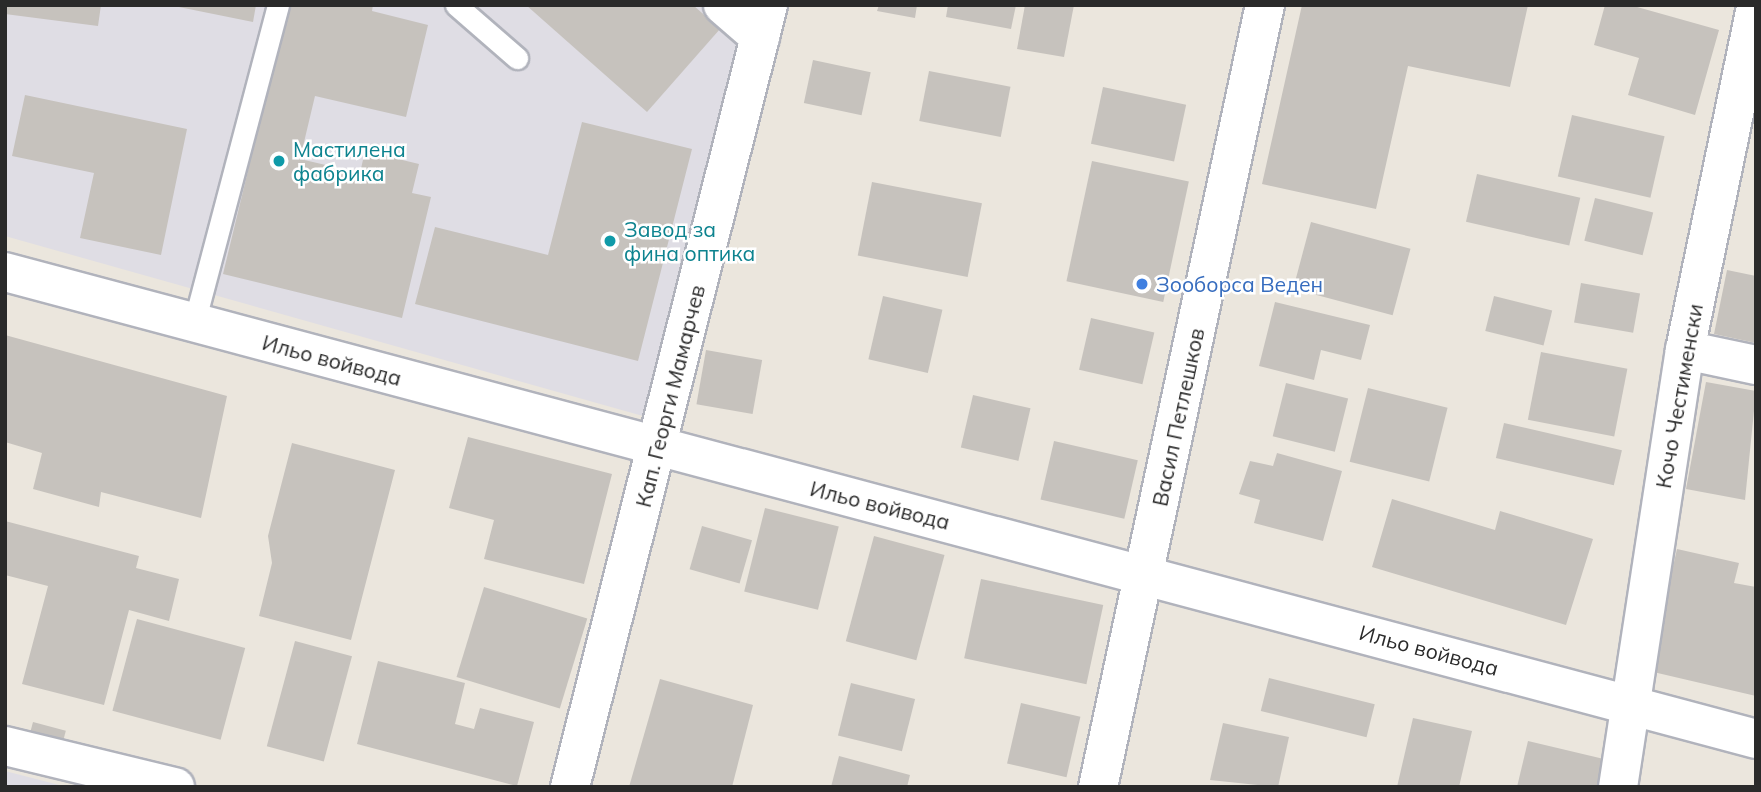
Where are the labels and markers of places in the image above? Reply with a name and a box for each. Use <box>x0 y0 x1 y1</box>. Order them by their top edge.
place label: Мастилена фабрика <box>293 136 406 186</box>
marker: Мастилена фабрика <box>271 153 287 169</box>
place label: Завод за фина оптика <box>624 216 755 266</box>
marker: Завод за фина оптика <box>602 233 618 249</box>
place label: Зооборса Веден <box>1156 271 1323 297</box>
marker: Зооборса Веден <box>1134 276 1150 292</box>

